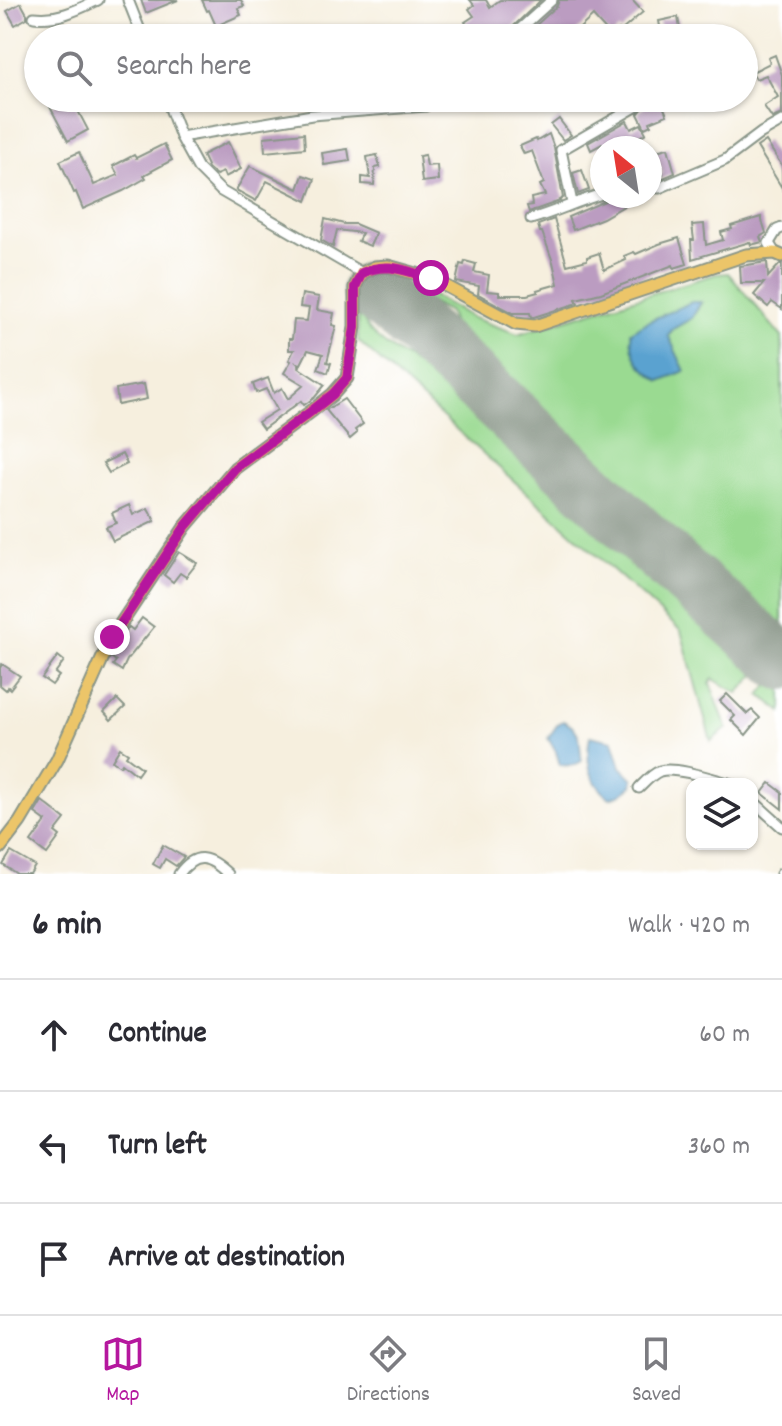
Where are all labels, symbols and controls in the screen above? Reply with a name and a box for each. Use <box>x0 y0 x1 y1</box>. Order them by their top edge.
search box <box>24 24 758 112</box>
icon: search <box>52 46 96 90</box>
text: Search here <box>116 47 252 90</box>
north arrow <box>590 136 662 208</box>
route start <box>413 260 449 296</box>
route end <box>94 619 130 655</box>
map controls <box>686 778 758 850</box>
button: layers <box>686 778 758 850</box>
text: 6 min <box>32 902 102 951</box>
text: Walk · 420 m <box>628 908 750 945</box>
icon: ahead <box>32 1013 76 1057</box>
text: Continue <box>108 1014 207 1057</box>
text: 60 m <box>699 1017 750 1054</box>
icon: left <box>32 1125 76 1169</box>
text: Turn left <box>108 1126 207 1169</box>
text: 360 m <box>688 1129 750 1166</box>
icon: arrive <box>32 1237 76 1281</box>
text: Arrive at destination <box>108 1238 345 1281</box>
tab: Map <box>101 1332 145 1411</box>
tab: Directions <box>347 1332 430 1411</box>
tab: Saved <box>632 1332 681 1411</box>

